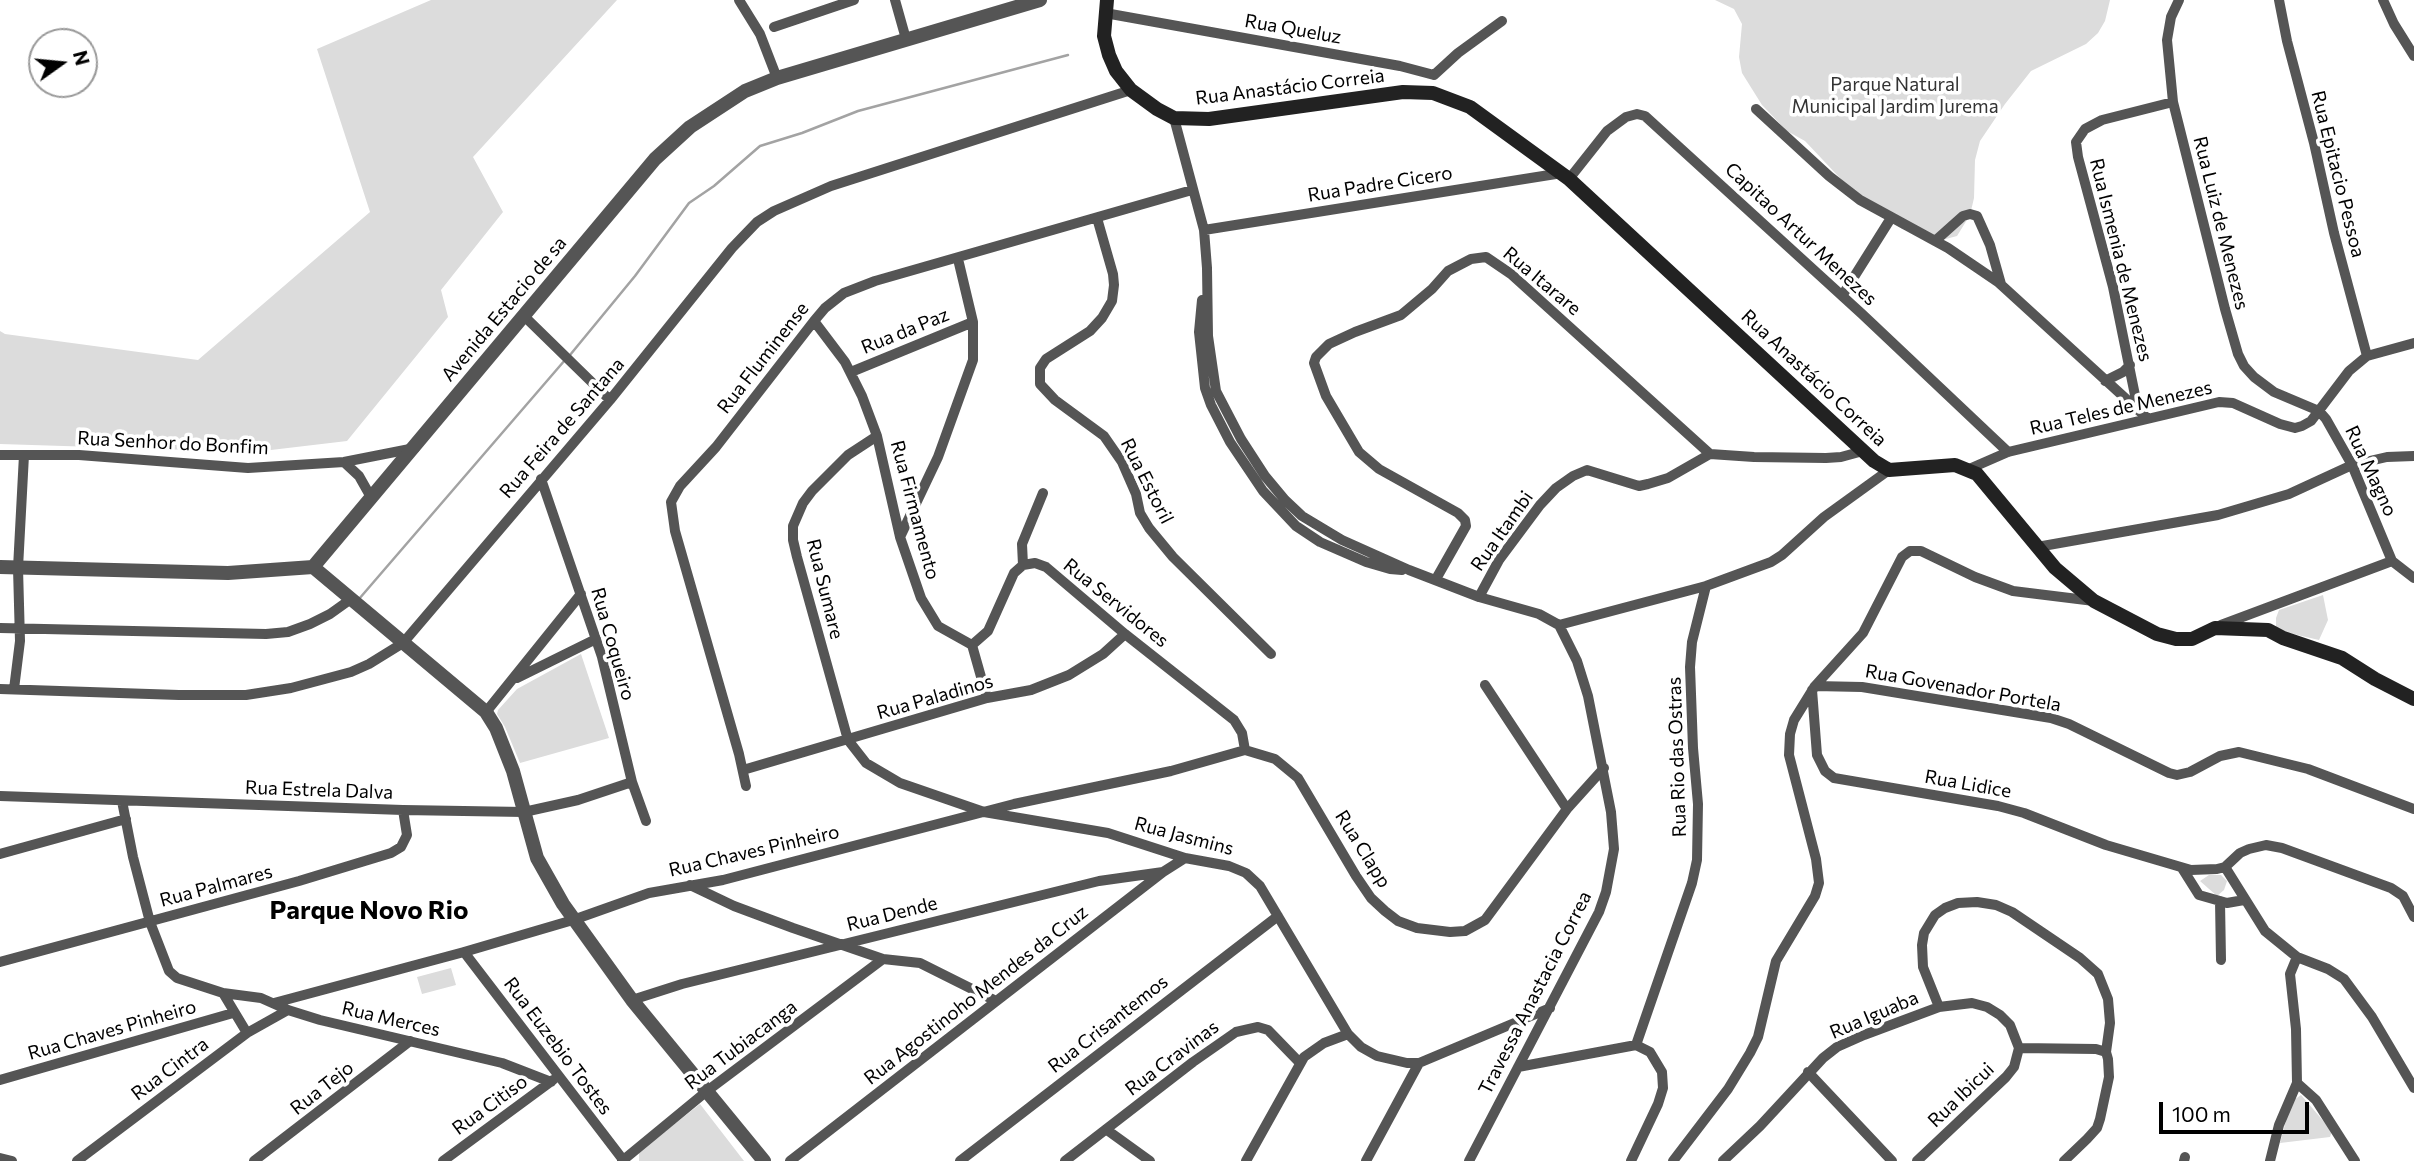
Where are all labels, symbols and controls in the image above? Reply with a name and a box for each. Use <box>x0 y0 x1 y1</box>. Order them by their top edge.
street label: Rua Queluz <box>1243 9 1343 49</box>
north arrow <box>28 28 98 98</box>
text: N <box>69 48 95 68</box>
street label: Rua Anastácio Correia <box>1194 64 1386 110</box>
park label: Parque Natural Municipal Jardim Jurema <box>1791 74 1999 118</box>
street label: Rua Epitacio Pessoa <box>2306 88 2370 260</box>
street label: Rua Luiz de Menezes <box>2188 134 2254 312</box>
street label: Rua Ismenia de Menezes <box>2085 156 2157 364</box>
street label: Capitao Artur Menezes <box>1720 158 1882 310</box>
street label: Rua Padre Cicero <box>1306 161 1454 207</box>
street label: Avenida Estacio de sa <box>437 232 571 386</box>
street label: Rua Itarare <box>1498 242 1586 320</box>
street label: Rua Fluminense <box>712 298 814 418</box>
street label: Rua da Paz <box>858 303 952 359</box>
street label: Rua Anastácio Correia <box>1737 305 1891 451</box>
street label: Rua Feira de Santana <box>495 353 629 503</box>
street label: Rua Teles de Menezes <box>2028 376 2214 440</box>
street label: Rua Magno <box>2340 422 2402 520</box>
street label: Rua Senhor do Bonfim <box>77 427 269 459</box>
street label: Rua Estoril <box>1116 434 1178 528</box>
street label: Rua Firmamento <box>885 438 945 582</box>
street label: Rua Itambi <box>1466 487 1538 575</box>
street label: Rua Sumare <box>802 537 848 641</box>
street label: Rua Servidores <box>1059 554 1173 652</box>
street label: Rua Coqueiro <box>586 585 640 703</box>
street label: Rua Govenador Portela <box>1863 660 2063 716</box>
street label: Rua Paladinos <box>874 670 996 724</box>
street label: Rua Rio das Ostras <box>1663 676 1691 838</box>
street label: Rua Lidice <box>1923 765 2013 803</box>
street label: Rua Estrela Dalva <box>244 776 394 804</box>
street label: Rua Clapp <box>1330 806 1396 892</box>
street label: Rua Jasmins <box>1132 812 1236 860</box>
street label: Rua Chaves Pinheiro <box>667 820 841 882</box>
street label: Rua Palmares <box>157 860 275 912</box>
street label: Travessa Anastacia Correa <box>1474 887 1596 1099</box>
street label: Rua Dende <box>844 892 940 936</box>
district label: Parque Novo Rio <box>269 894 469 926</box>
street label: Rua Agostinoho Mendes da Cruz <box>860 901 1092 1089</box>
street label: Rua Crisantemos <box>1044 970 1172 1078</box>
street label: Rua Euzebio Tostes <box>499 973 617 1119</box>
street label: Rua Iguaba <box>1826 986 1922 1044</box>
street label: Rua Chaves Pinheiro <box>25 995 199 1065</box>
street label: Rua Tubiacanga <box>680 995 802 1095</box>
street label: Rua Merces <box>340 997 442 1041</box>
street label: Rua Cravinas <box>1121 1015 1223 1101</box>
street label: Rua Cintra <box>127 1033 213 1105</box>
street label: Rua Tejo <box>286 1056 358 1120</box>
street label: Rua Ibicui <box>1923 1058 1999 1132</box>
street label: Rua Citiso <box>448 1070 532 1140</box>
scale bar <box>2162 1088 2312 1132</box>
text: 100 m <box>2172 1101 2231 1126</box>

